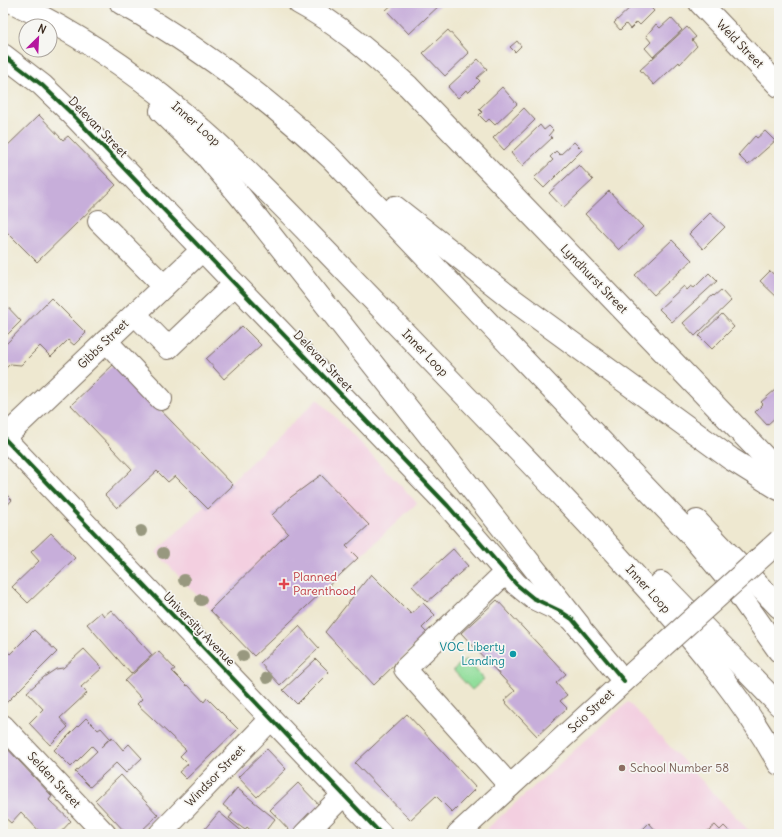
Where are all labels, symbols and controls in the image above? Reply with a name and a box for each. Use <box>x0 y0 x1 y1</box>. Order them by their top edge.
street label: Weld Street <box>714 16 767 71</box>
north arrow <box>18 18 58 58</box>
text: N <box>36 21 48 37</box>
street label: Delevan Street <box>66 93 131 160</box>
street label: Inner Loop <box>169 98 224 149</box>
street label: Lyndhurst Street <box>558 241 631 316</box>
street label: Gibbs Street <box>74 316 131 372</box>
street label: Inner Loop <box>399 326 452 380</box>
street label: Delevan Street <box>291 327 356 394</box>
street label: Inner Loop <box>623 561 674 616</box>
place label: Planned Parenthood <box>293 569 356 598</box>
marker: Planned Parenthood <box>278 578 290 590</box>
street label: University Avenue <box>160 589 238 669</box>
place label: VOC Liberty Landing <box>439 639 505 668</box>
marker: VOC Liberty Landing <box>508 649 518 659</box>
street label: Scio Street <box>565 686 617 736</box>
street label: Windsor Street <box>182 742 248 809</box>
street label: Selden Street <box>25 749 84 811</box>
place label: School Number 58 <box>630 760 729 775</box>
marker: School Number 58 <box>617 763 627 773</box>

